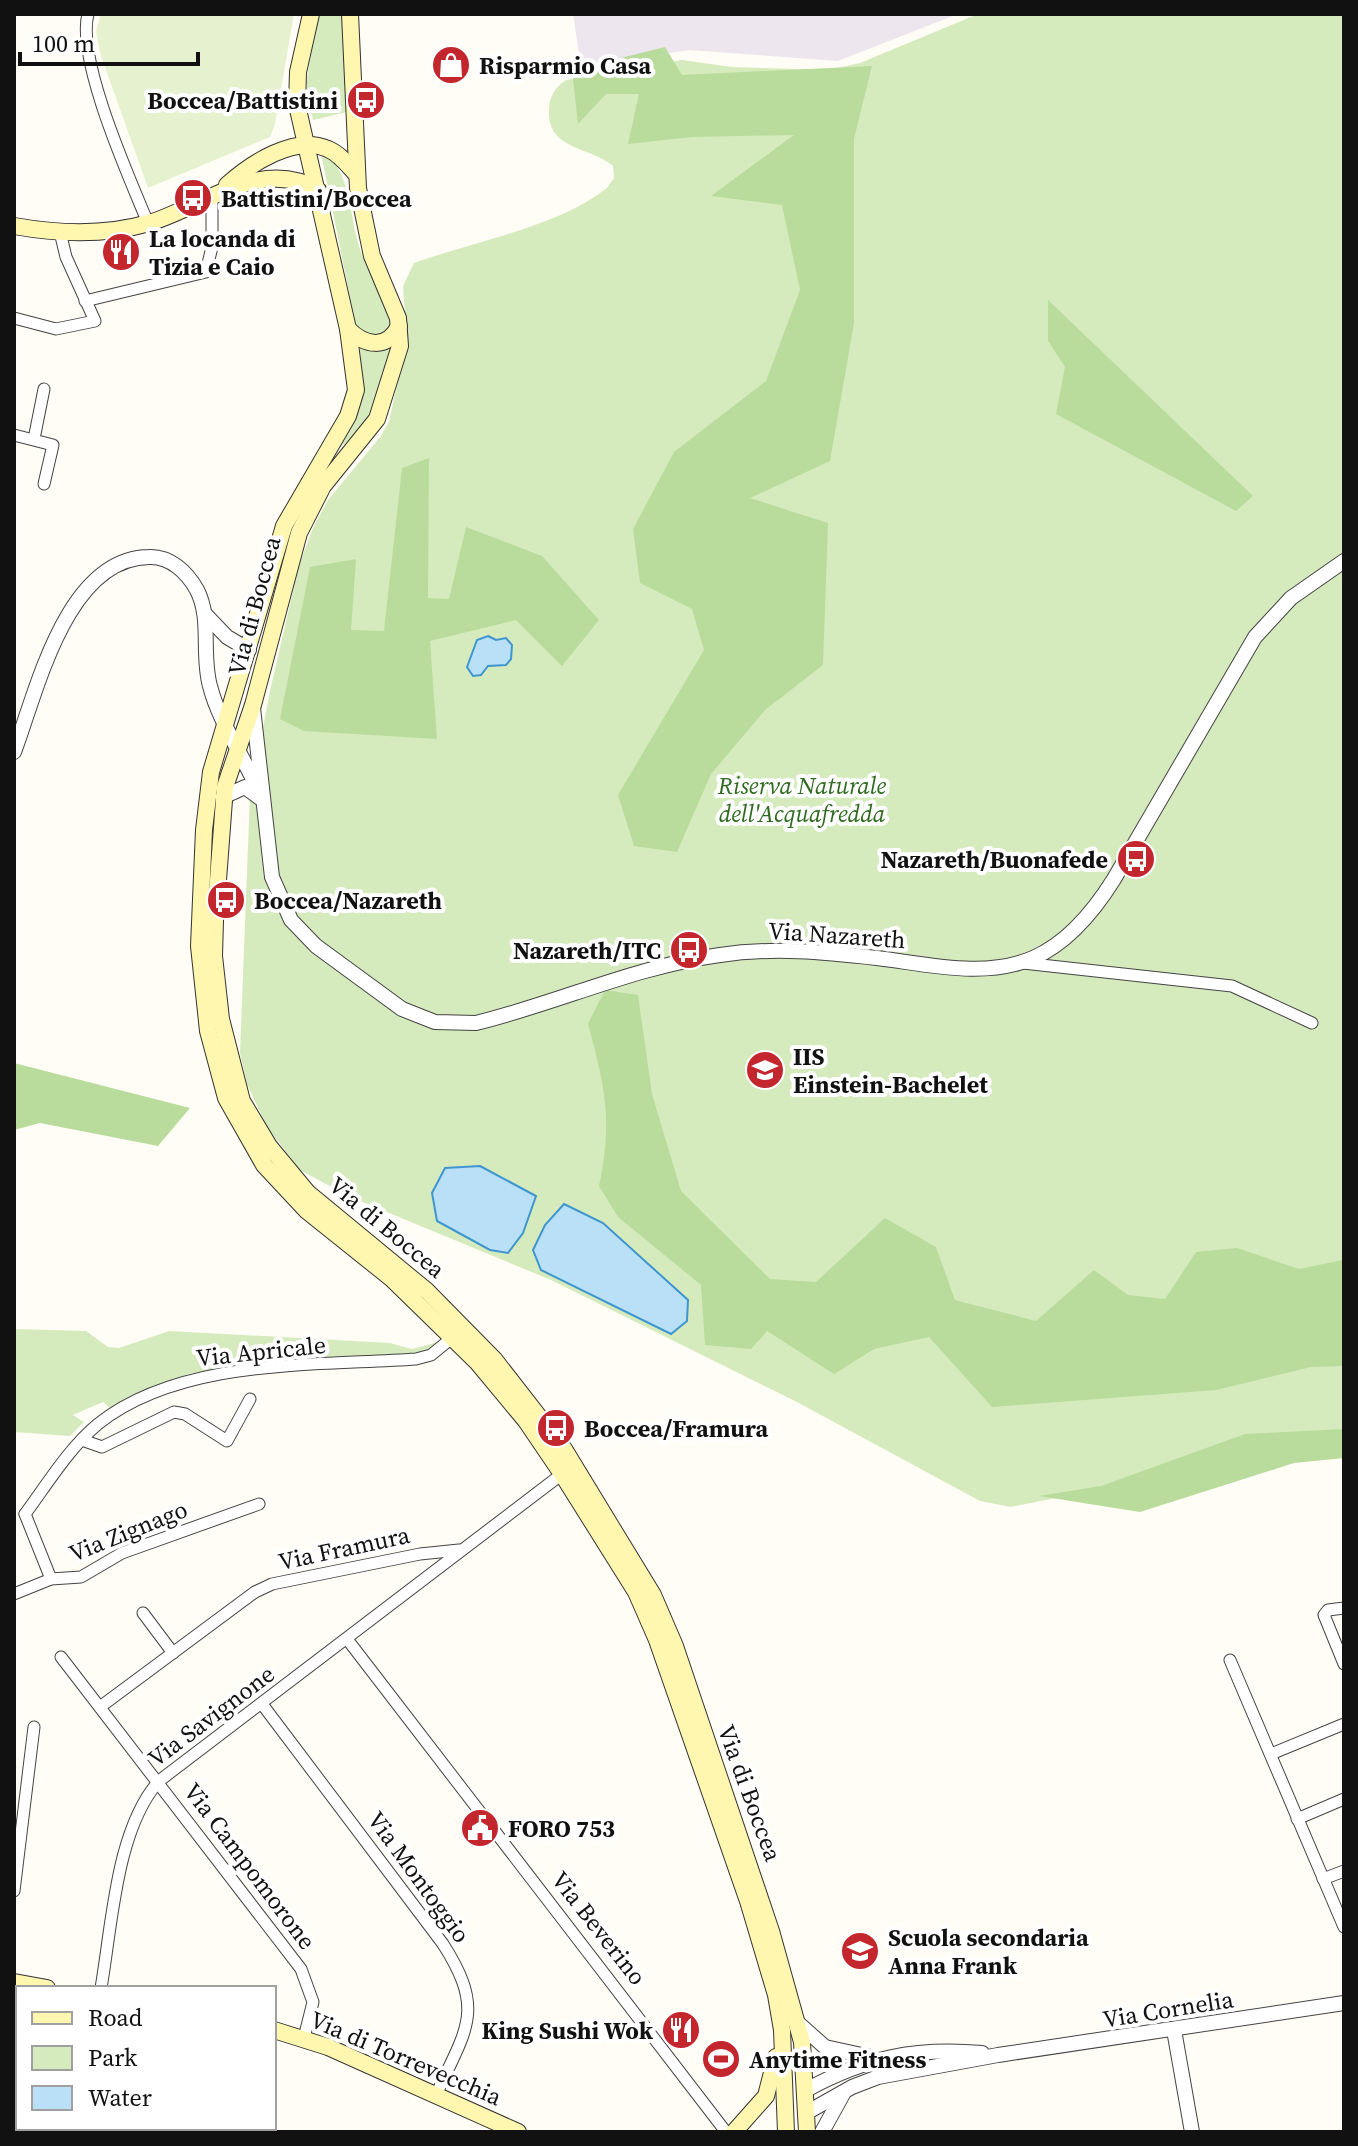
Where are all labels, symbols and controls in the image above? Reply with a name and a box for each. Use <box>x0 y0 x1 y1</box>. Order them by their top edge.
scale bar <box>20 16 198 66</box>
text: 100 m <box>32 27 95 60</box>
shop icon: Risparmio Casa <box>430 44 472 86</box>
place label: Risparmio Casa <box>479 49 651 82</box>
bus stop icon: Boccea/Battistini <box>345 79 387 121</box>
place label: Boccea/Battistini <box>147 84 338 117</box>
bus stop icon: Battistini/Boccea <box>172 177 214 219</box>
place label: Battistini/Boccea <box>221 182 412 215</box>
place label: La locanda di Tizia e Caio <box>149 222 296 283</box>
restaurant icon: La locanda di Tizia e Caio <box>100 231 142 273</box>
street label: Via di Boccea <box>220 532 289 679</box>
park label: Riserva Naturale dell'Acquafredda <box>717 769 887 830</box>
bus stop icon: Nazareth/Buonafede <box>1115 838 1157 880</box>
place label: Nazareth/Buonafede <box>881 843 1108 876</box>
bus stop icon: Boccea/Nazareth <box>205 879 247 921</box>
place label: Boccea/Nazareth <box>254 884 442 917</box>
street label: Via Nazareth <box>767 914 907 956</box>
bus stop icon: Nazareth/ITC <box>668 929 710 971</box>
place label: Nazareth/ITC <box>513 934 661 967</box>
place label: IIS Einstein-Bachelet <box>793 1040 988 1101</box>
school or university icon: IIS Einstein-Bachelet <box>744 1049 786 1091</box>
street label: Via di Boccea <box>322 1169 453 1286</box>
street label: Via Apricale <box>195 1328 327 1374</box>
bus stop icon: Boccea/Framura <box>535 1407 577 1449</box>
place label: Boccea/Framura <box>584 1412 768 1445</box>
street label: Via Zignago <box>64 1492 192 1570</box>
street label: Via Framura <box>275 1518 413 1578</box>
street label: Via Savignone <box>141 1657 281 1775</box>
street label: Via di Boccea <box>710 1720 790 1866</box>
street label: Via Campomorone <box>176 1776 324 1956</box>
street label: Via Montoggio <box>360 1805 478 1949</box>
public building icon: FORO 753 <box>459 1807 501 1849</box>
place label: FORO 753 <box>508 1812 615 1845</box>
street label: Via Beverino <box>544 1864 654 1992</box>
place label: Scuola secondaria Anna Frank <box>888 1921 1089 1982</box>
school or university icon: Scuola secondaria Anna Frank <box>839 1930 881 1972</box>
street label: Via Cornelia <box>1100 1982 1237 2036</box>
legend <box>16 1986 276 2130</box>
text: Road <box>88 2001 143 2034</box>
street label: Via di Torrevecchia <box>305 2003 508 2114</box>
restaurant icon: King Sushi Wok <box>660 2009 702 2051</box>
place label: King Sushi Wok <box>482 2014 654 2047</box>
sports icon: Anytime Fitness <box>700 2038 742 2080</box>
text: Park <box>88 2041 138 2074</box>
place label: Anytime Fitness <box>749 2043 926 2076</box>
text: Water <box>88 2081 152 2114</box>

